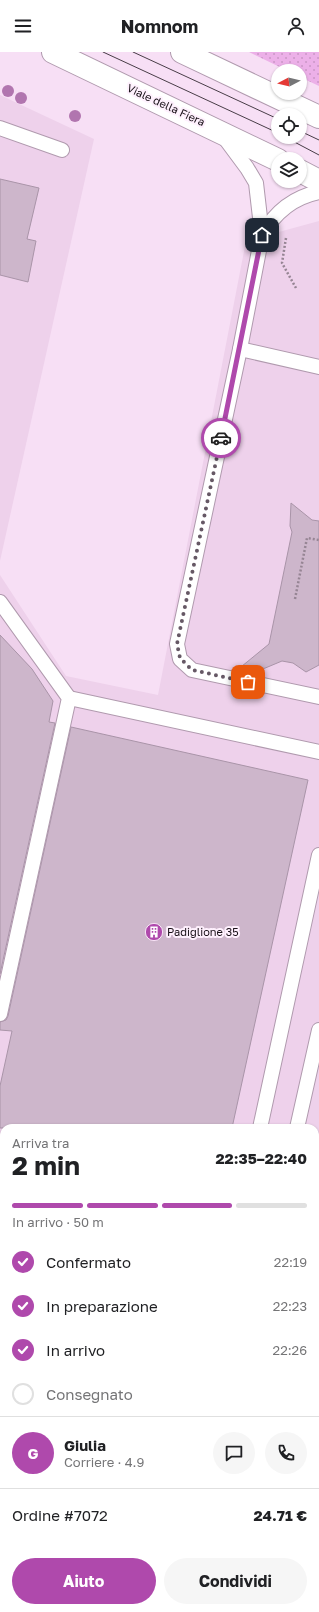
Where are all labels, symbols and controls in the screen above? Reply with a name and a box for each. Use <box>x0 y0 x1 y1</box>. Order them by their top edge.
icon: menu <box>12 15 34 37</box>
text: Nomnom <box>121 15 198 37</box>
icon: person <box>285 15 307 37</box>
north arrow <box>271 64 307 100</box>
map controls <box>271 64 307 188</box>
street label: Viale della Fiera <box>125 81 207 128</box>
button: locate <box>271 108 307 144</box>
button: layers <box>271 152 307 188</box>
pin <box>245 218 279 252</box>
icon: home <box>251 224 273 246</box>
courier <box>201 418 241 458</box>
icon: car <box>210 427 232 449</box>
pin <box>231 665 265 699</box>
icon: bag <box>237 671 259 693</box>
building icon: Padiglione 35 <box>144 922 164 942</box>
place label: Padiglione 35 <box>167 925 239 938</box>
text: Arriva tra <box>12 1135 69 1151</box>
text: 22:35–22:40 <box>215 1149 307 1167</box>
text: 2 min <box>12 1150 80 1181</box>
text: In arrivo · 50 m <box>12 1214 104 1230</box>
icon: check <box>12 1251 34 1273</box>
text: Confermato <box>46 1253 131 1271</box>
text: 22:19 <box>274 1254 307 1270</box>
icon: check <box>12 1295 34 1317</box>
text: In preparazione <box>46 1297 158 1315</box>
text: 22:23 <box>273 1298 307 1314</box>
icon: check <box>12 1339 34 1361</box>
text: In arrivo <box>46 1341 105 1359</box>
text: 22:26 <box>273 1342 307 1358</box>
text: Consegnato <box>46 1385 133 1403</box>
button: chat <box>213 1432 255 1474</box>
button: phone <box>265 1432 307 1474</box>
text: Giulia <box>64 1436 106 1454</box>
text: G <box>27 1444 39 1462</box>
text: Corriere · 4.9 <box>64 1454 144 1470</box>
text: Ordine #7072 <box>12 1506 108 1524</box>
text: 24.71 € <box>253 1506 307 1524</box>
button: Aiuto <box>12 1558 156 1604</box>
button: Condividi <box>164 1558 307 1604</box>

